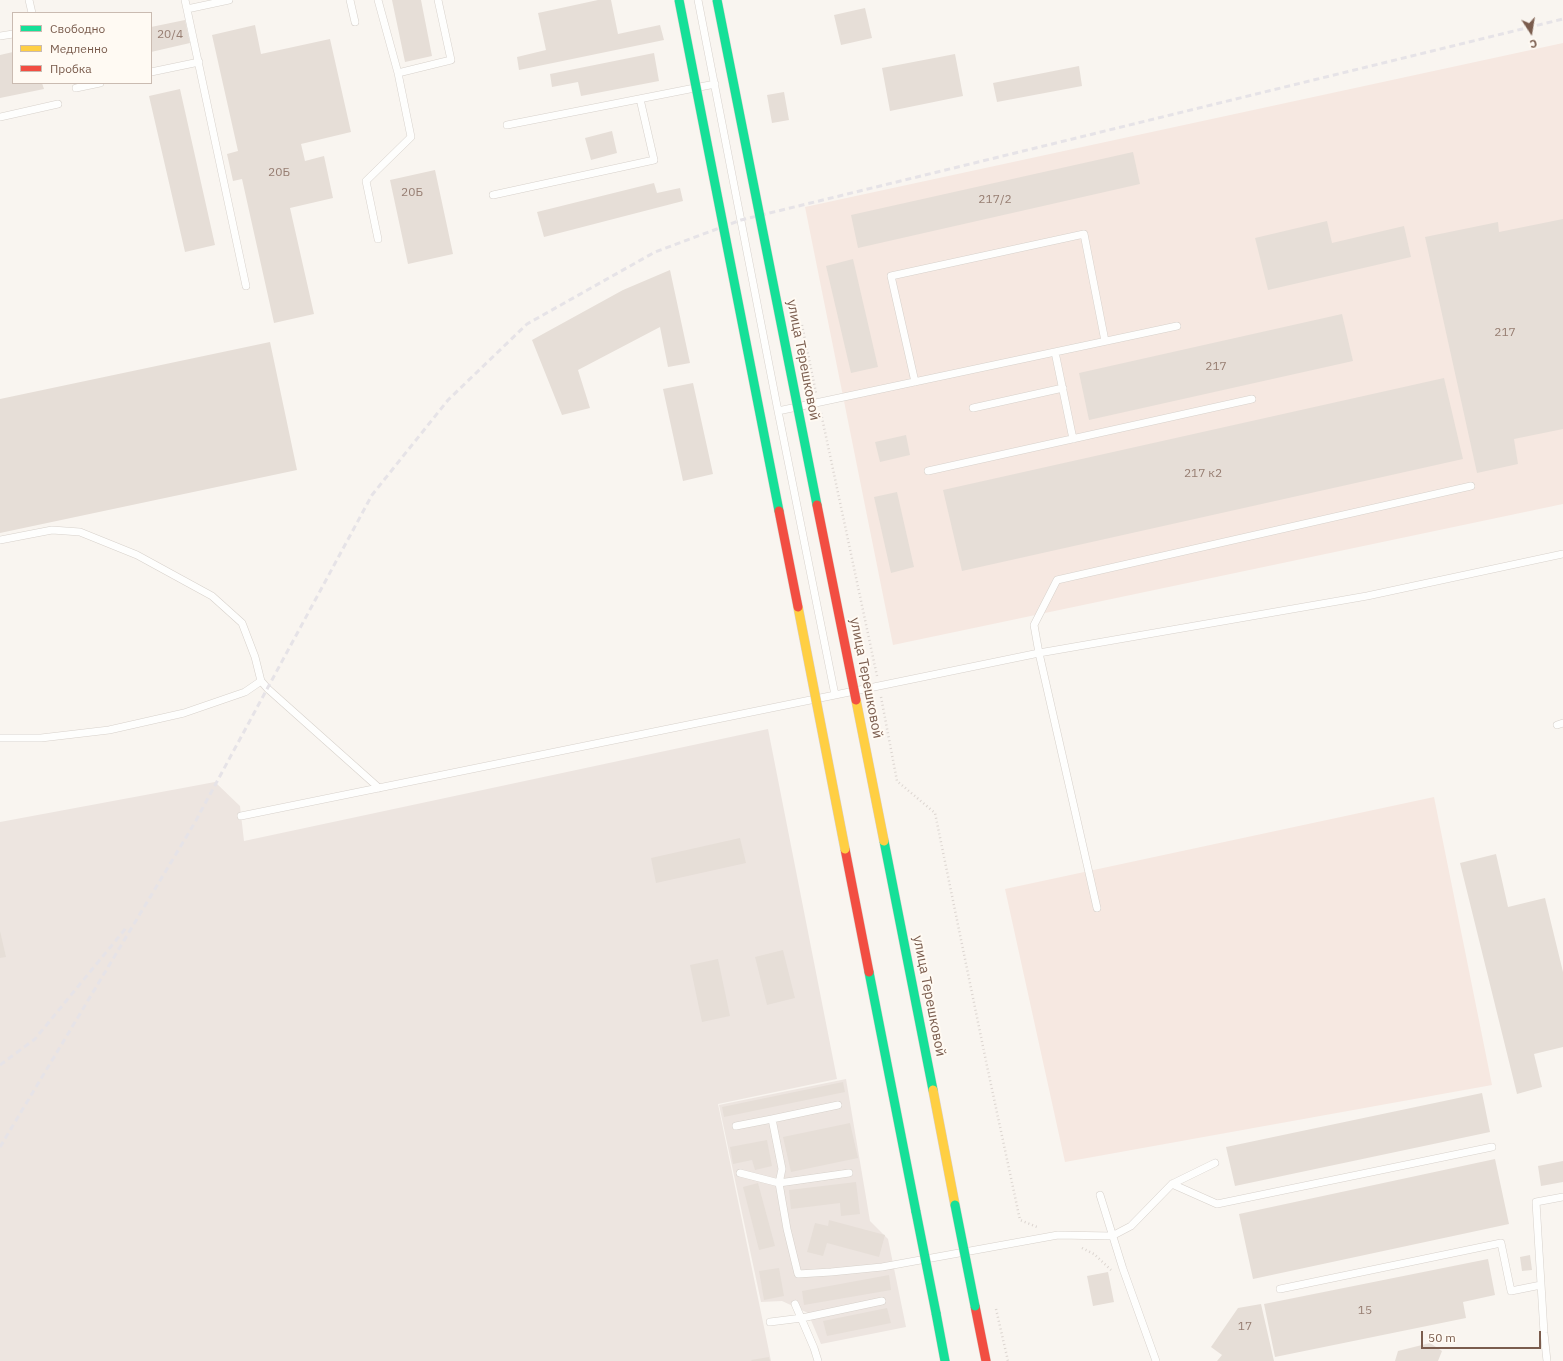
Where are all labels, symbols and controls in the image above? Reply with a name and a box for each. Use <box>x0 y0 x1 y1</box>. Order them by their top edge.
legend <box>12 12 152 84</box>
north arrow <box>1511 12 1551 52</box>
text: Свободно <box>50 21 105 36</box>
house number: 20/4 <box>157 28 183 42</box>
text: С <box>1529 36 1538 51</box>
text: Медленно <box>50 41 108 56</box>
text: Пробка <box>50 61 92 76</box>
house number: 20Б <box>268 166 290 180</box>
house number: 20Б <box>401 186 423 200</box>
house number: 217/2 <box>978 193 1012 207</box>
street label: улица Терешковой <box>783 298 823 422</box>
house number: 217 <box>1494 326 1516 340</box>
house number: 217 <box>1205 360 1227 374</box>
house number: 217 к2 <box>1184 467 1222 481</box>
street label: улица Терешковой <box>846 616 886 740</box>
street label: улица Терешковой <box>909 934 949 1058</box>
house number: 15 <box>1358 1304 1372 1318</box>
house number: 17 <box>1238 1320 1252 1334</box>
scale bar <box>1423 1323 1543 1349</box>
text: 50 m <box>1428 1330 1456 1345</box>

